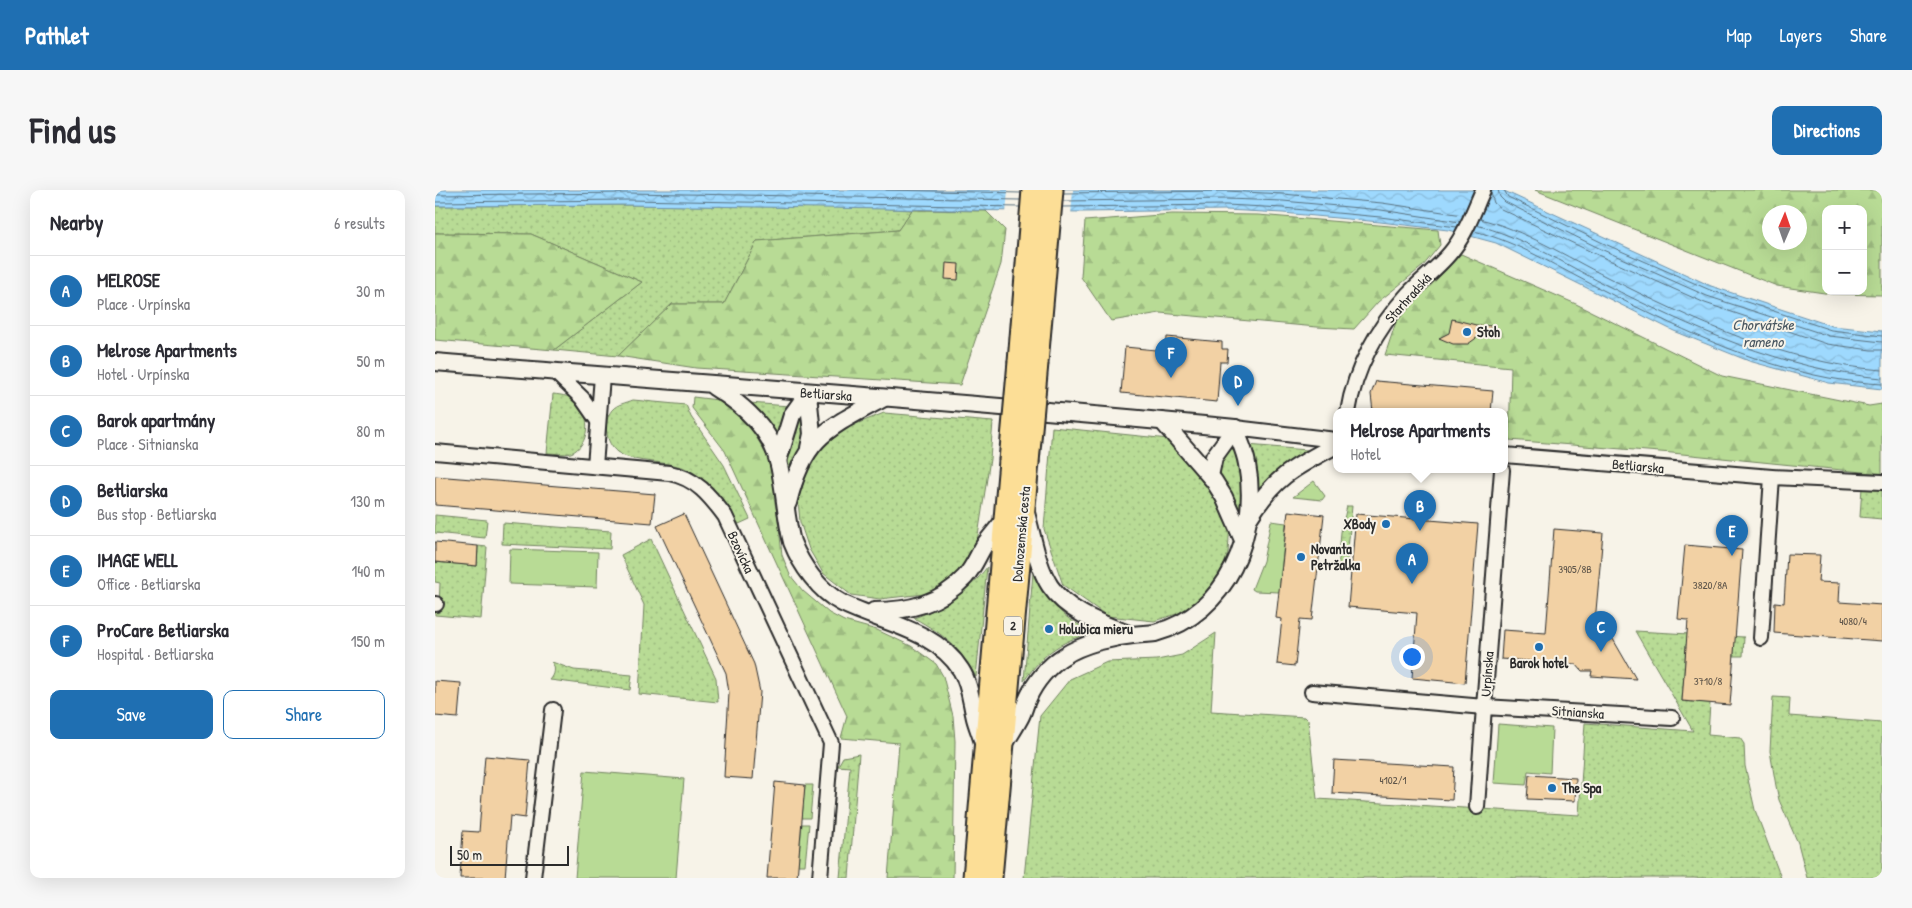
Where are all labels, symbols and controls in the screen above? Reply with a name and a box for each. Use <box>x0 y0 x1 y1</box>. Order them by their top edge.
text: Pathlet <box>25 19 88 51</box>
text: Map <box>1726 23 1752 48</box>
text: Layers <box>1780 23 1822 48</box>
text: Share <box>1850 23 1887 48</box>
button: Directions <box>1772 106 1882 155</box>
text: Find us <box>30 107 116 154</box>
north arrow <box>1762 205 1807 250</box>
map controls <box>1822 205 1867 295</box>
button: + <box>1822 205 1867 250</box>
text: Nearby <box>50 208 103 237</box>
text: 6 results <box>334 212 385 234</box>
button: − <box>1822 250 1867 295</box>
text: MELROSE <box>97 267 160 293</box>
street label: Starhradská <box>1380 268 1435 327</box>
text: A <box>62 280 70 302</box>
text: 30 m <box>356 280 385 302</box>
text: Place · Urpínska <box>97 293 190 315</box>
water label: Chorvátske rameno <box>1732 314 1795 352</box>
place label: Stoh <box>1477 322 1500 341</box>
marker: Stoh <box>1461 326 1473 338</box>
text: Melrose Apartments <box>97 337 237 363</box>
pin: F <box>1155 337 1187 378</box>
text: B <box>62 350 70 372</box>
text: 50 m <box>357 350 385 372</box>
text: Hotel · Urpínska <box>97 363 189 385</box>
pin: D <box>1222 365 1254 406</box>
street label: Betliarska <box>799 382 853 405</box>
text: Barok apartmány <box>97 407 215 433</box>
popup <box>1333 408 1508 473</box>
text: Melrose Apartments <box>1351 417 1490 443</box>
text: C <box>62 420 70 442</box>
text: 80 m <box>356 420 385 442</box>
text: Place · Sitnianska <box>97 433 198 455</box>
text: Hotel <box>1351 443 1381 465</box>
street label: Betliarska <box>1611 454 1665 477</box>
text: Betliarska <box>97 477 167 503</box>
street label: Dolnozemská cesta <box>1007 485 1034 582</box>
text: D <box>62 490 70 512</box>
text: 130 m <box>350 490 385 512</box>
pin: B <box>1404 490 1436 531</box>
text: Bus stop · Betliarska <box>97 503 216 525</box>
place label: XBody <box>1343 514 1376 535</box>
pin: E <box>1716 515 1748 556</box>
marker: XBody <box>1380 518 1392 530</box>
street label: Bzovícka <box>724 528 760 576</box>
place label: Novanta Petržalka <box>1311 539 1361 574</box>
pin: A <box>1396 543 1428 584</box>
text: IMAGE WELL <box>97 547 178 573</box>
marker: Novanta Petržalka <box>1295 551 1307 563</box>
text: E <box>62 560 70 582</box>
text: 140 m <box>351 560 385 582</box>
house number: 3905/8B <box>1558 562 1592 576</box>
text: Office · Betliarska <box>97 573 200 595</box>
house number: 3820/8A <box>1693 578 1728 592</box>
pin: C <box>1585 611 1617 652</box>
house number: 4080/4 <box>1839 614 1867 628</box>
road number: 2 <box>1004 616 1022 636</box>
text: ProCare Betliarska <box>97 617 229 643</box>
place label: Holubica mieru <box>1059 619 1133 638</box>
marker: Holubica mieru <box>1043 623 1055 635</box>
text: F <box>63 630 69 652</box>
text: 150 m <box>351 630 385 652</box>
marker: Barok hotel <box>1533 641 1545 653</box>
text: Hospital · Betliarska <box>97 643 213 665</box>
your location <box>1399 644 1425 670</box>
street label: Urpínska <box>1475 650 1499 697</box>
place label: Barok hotel <box>1510 653 1568 672</box>
house number: 3710/8 <box>1694 674 1723 688</box>
button: Save <box>50 690 213 739</box>
button: Share <box>223 690 385 739</box>
street label: Sitnianska <box>1551 700 1605 723</box>
house number: 4102/1 <box>1380 773 1406 787</box>
place label: The Spa <box>1561 778 1602 799</box>
marker: The Spa <box>1546 782 1558 794</box>
scale bar <box>450 843 569 866</box>
text: 50 m <box>457 845 482 864</box>

